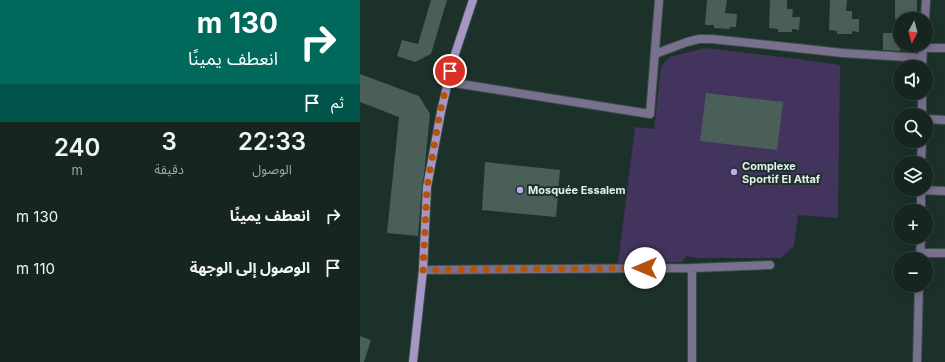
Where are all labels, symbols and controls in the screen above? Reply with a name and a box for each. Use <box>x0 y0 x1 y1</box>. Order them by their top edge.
text: 130 m <box>197 6 278 40</box>
north arrow <box>893 12 933 52</box>
map controls <box>893 12 933 292</box>
icon: right <box>292 16 344 68</box>
text: انعطف يمينًا <box>188 48 278 69</box>
pin <box>433 54 467 88</box>
icon: arrive <box>439 60 461 82</box>
button: sound <box>893 60 933 100</box>
icon: arrive <box>301 92 323 114</box>
text: ثم <box>331 93 344 112</box>
button: search <box>893 108 933 148</box>
text: 3 <box>162 127 177 156</box>
text: 22:33 <box>238 127 306 156</box>
text: 240 <box>54 133 100 162</box>
button: layers <box>893 156 933 196</box>
place label: Complexe Sportif El Attaf <box>742 159 821 186</box>
text: دقيقة <box>154 161 184 177</box>
text: الوصول <box>252 161 292 177</box>
text: m <box>72 162 83 178</box>
marker: Complexe Sportif El Attaf <box>729 167 739 177</box>
place label: Mosquée Essalem <box>528 183 626 197</box>
marker: Mosquée Essalem <box>515 185 525 195</box>
button: + <box>893 204 933 244</box>
icon: right <box>322 205 344 227</box>
text: انعطف يمينًا <box>230 206 310 225</box>
text: 130 m <box>16 207 58 226</box>
position arrow <box>624 247 666 289</box>
button: − <box>893 252 933 292</box>
icon: arrive <box>322 257 344 279</box>
text: الوصول إلى الوجهة <box>190 258 310 277</box>
text: 110 m <box>16 259 55 278</box>

